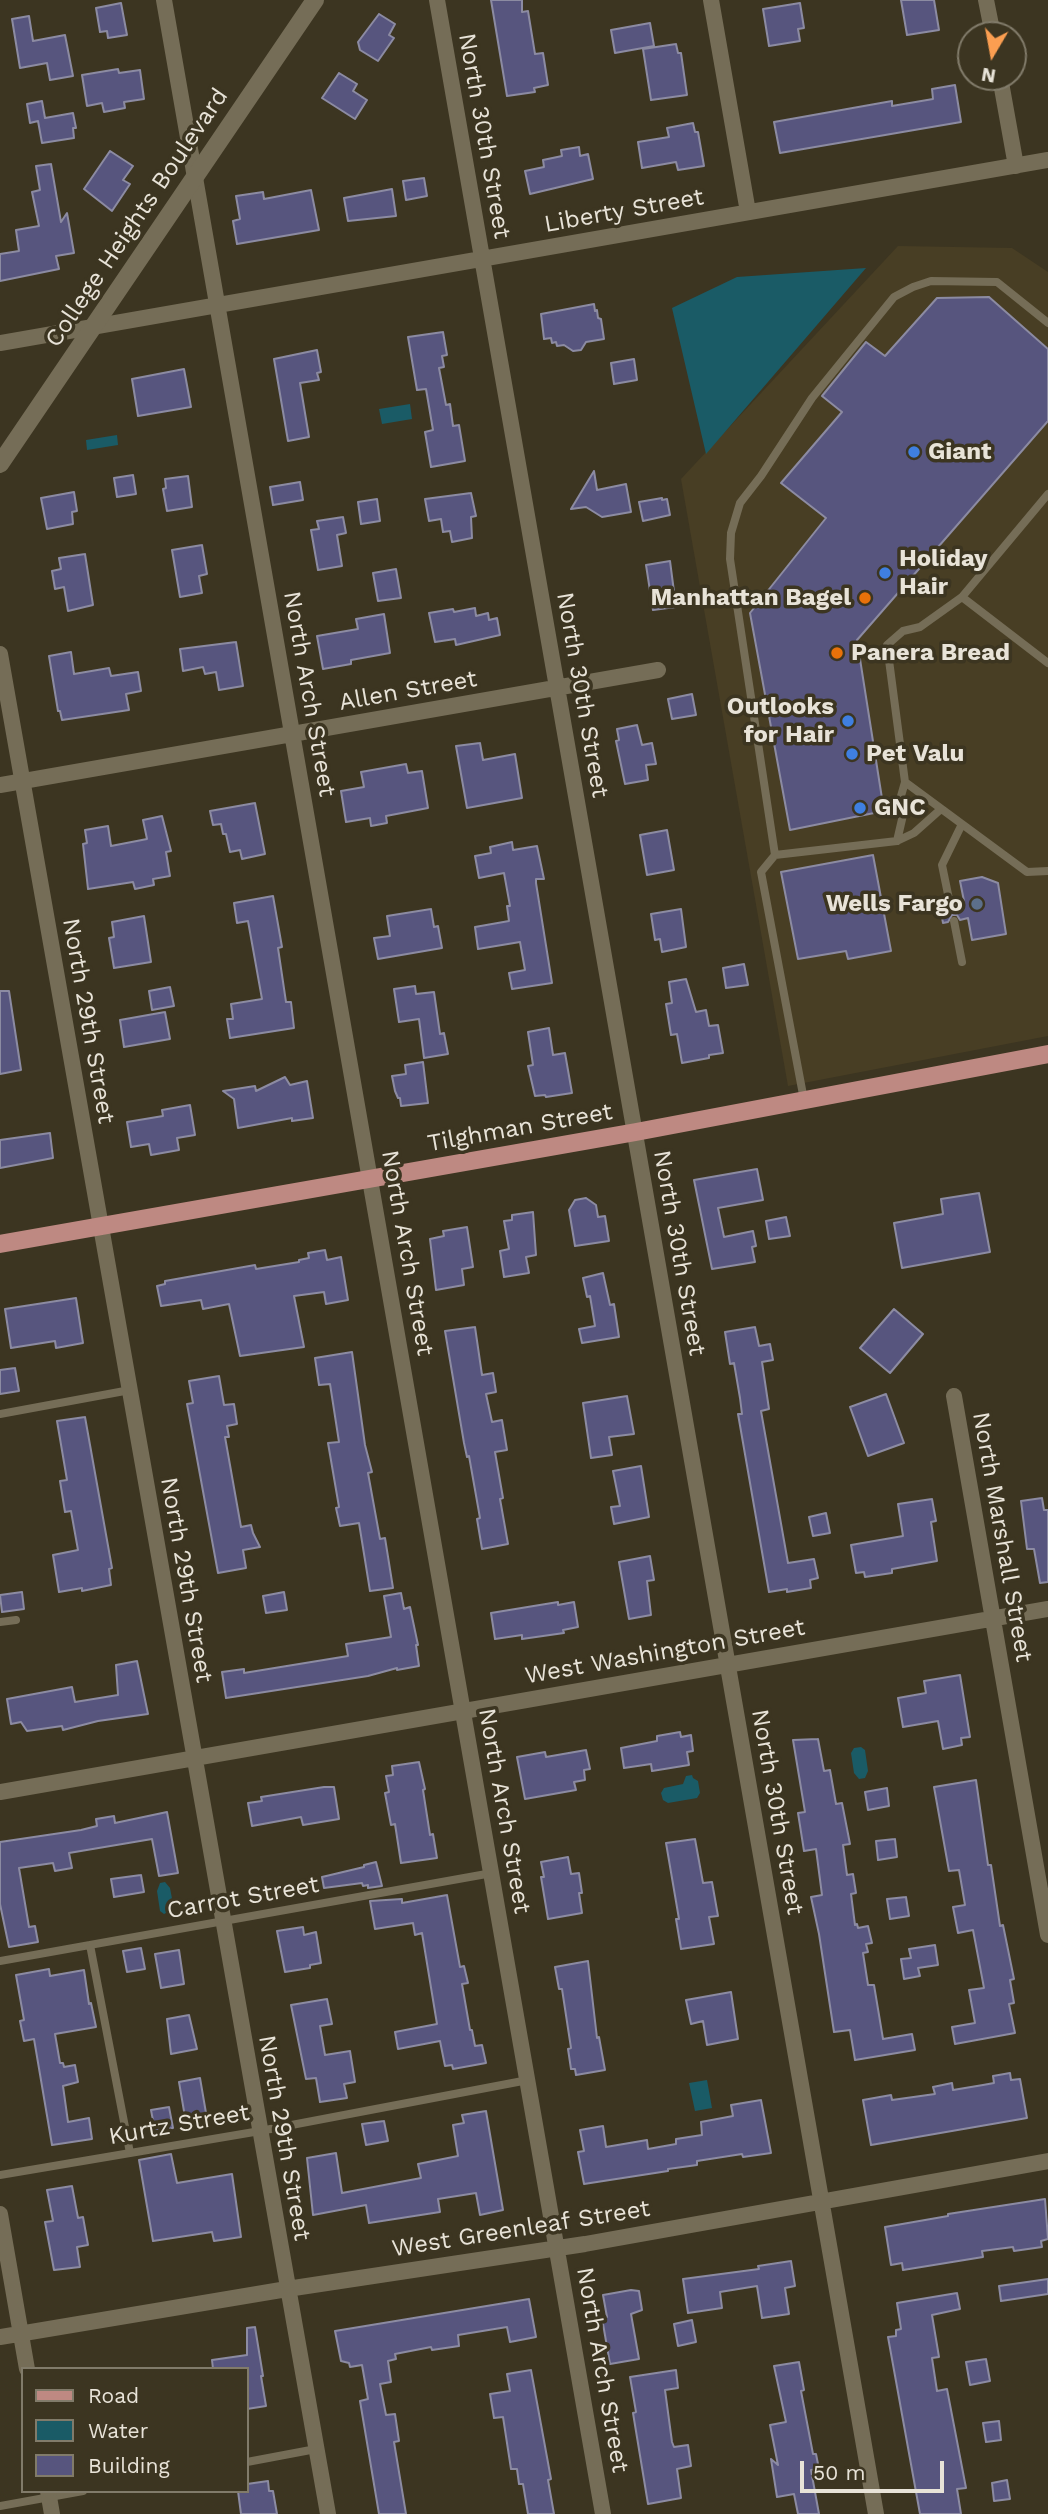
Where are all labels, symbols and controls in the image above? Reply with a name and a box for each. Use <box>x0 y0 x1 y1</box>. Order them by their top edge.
north arrow <box>957 21 1027 91</box>
street label: North 30th Street <box>452 31 516 241</box>
text: N <box>980 63 998 88</box>
street label: College Heights Boulevard <box>39 83 235 353</box>
street label: Liberty Street <box>542 183 706 239</box>
place label: Giant <box>928 438 992 466</box>
marker: Giant <box>906 444 922 460</box>
place label: Holiday Hair <box>899 545 988 601</box>
marker: Holiday Hair <box>877 565 893 581</box>
place label: Manhattan Bagel <box>651 584 851 612</box>
street label: North Arch Street <box>277 589 341 799</box>
street label: North 30th Street <box>550 590 614 800</box>
marker: Manhattan Bagel <box>857 590 873 606</box>
place label: Panera Bread <box>851 639 1010 667</box>
marker: Panera Bread <box>829 645 845 661</box>
street label: Allen Street <box>337 665 479 717</box>
place label: Outlooks for Hair <box>727 693 834 749</box>
marker: Outlooks for Hair <box>840 713 856 729</box>
place label: Pet Valu <box>866 740 964 768</box>
marker: Pet Valu <box>844 746 860 762</box>
place label: GNC <box>874 794 925 822</box>
marker: GNC <box>852 800 868 816</box>
place label: Wells Fargo <box>826 890 963 918</box>
marker: Wells Fargo <box>969 896 985 912</box>
street label: North 29th Street <box>56 916 120 1126</box>
street label: Tilghman Street <box>425 1098 615 1158</box>
street label: North Arch Street <box>375 1148 439 1358</box>
street label: North 30th Street <box>647 1148 711 1358</box>
street label: North Marshall Street <box>966 1410 1038 1664</box>
street label: North 29th Street <box>154 1475 218 1685</box>
street label: West Washington Street <box>523 1613 807 1691</box>
street label: North Arch Street <box>472 1706 536 1916</box>
street label: North 30th Street <box>745 1707 809 1917</box>
street label: Carrot Street <box>165 1870 321 1926</box>
street label: North 29th Street <box>252 2033 316 2243</box>
street label: Kurtz Street <box>106 2098 252 2152</box>
street label: West Greenleaf Street <box>390 2194 652 2264</box>
street label: North Arch Street <box>570 2265 634 2475</box>
legend <box>21 2367 248 2493</box>
text: Road <box>88 2383 139 2408</box>
text: Water <box>88 2418 148 2443</box>
scale bar <box>803 2448 946 2492</box>
text: Building <box>88 2453 170 2478</box>
text: 50 m <box>813 2460 865 2485</box>

